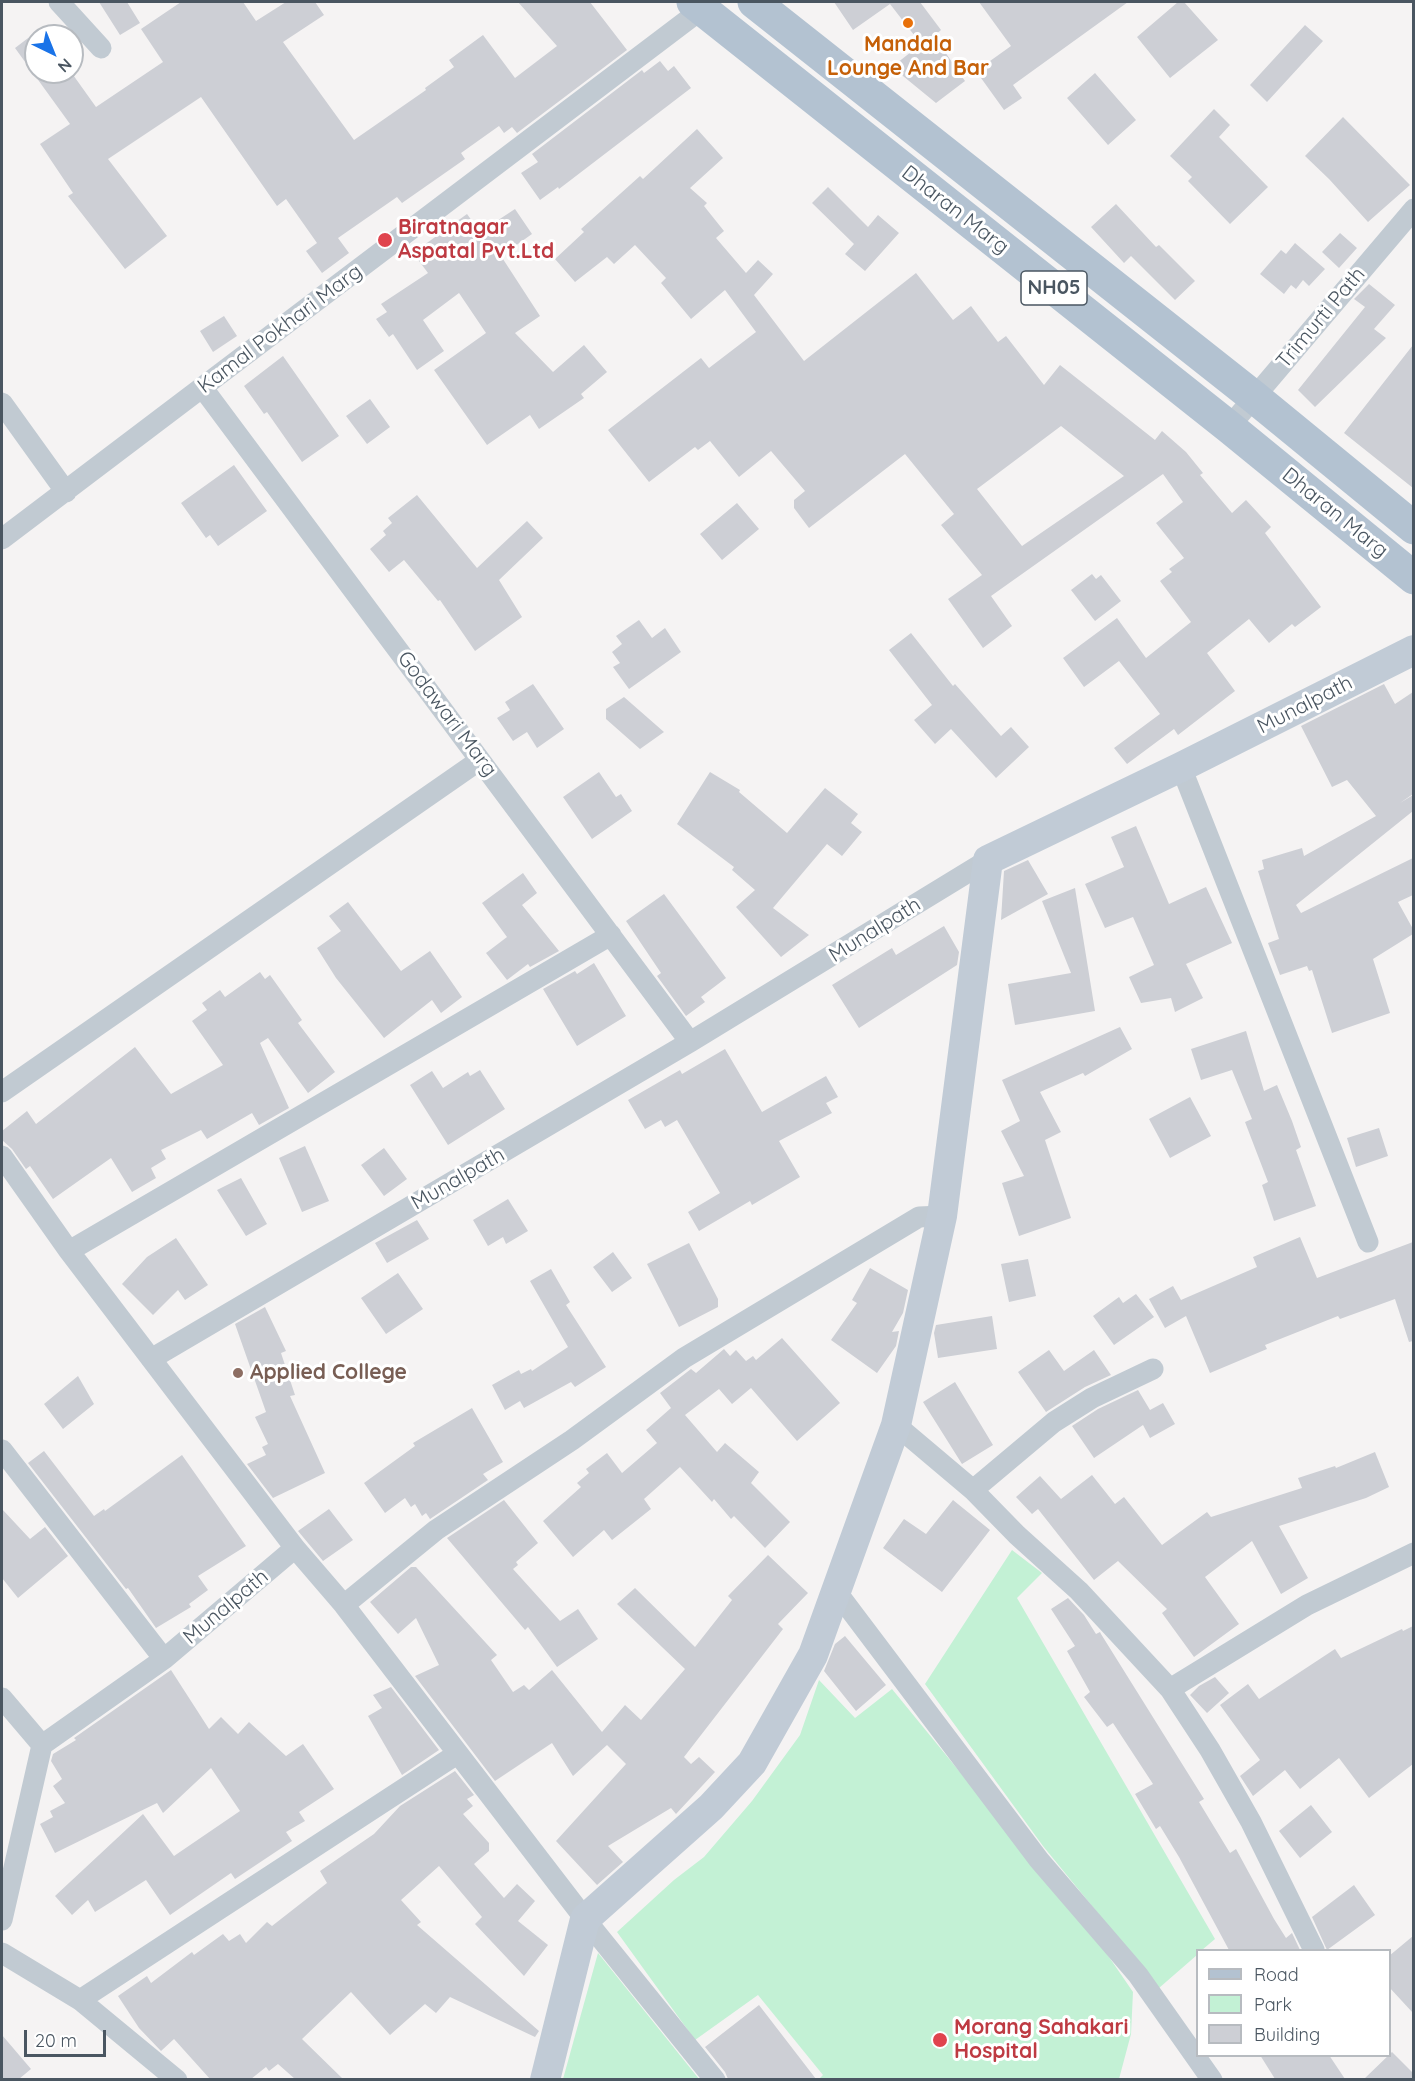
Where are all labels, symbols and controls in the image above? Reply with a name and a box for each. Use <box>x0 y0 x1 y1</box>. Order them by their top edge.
marker: Mandala Lounge And Bar <box>901 16 915 30</box>
north arrow <box>24 24 84 84</box>
place label: Mandala Lounge And Bar <box>827 32 989 82</box>
text: N <box>54 54 76 77</box>
street label: Dharan Marg <box>896 160 1014 260</box>
place label: Biratnagar Aspatal Pvt.Ltd <box>398 215 554 265</box>
marker: Biratnagar Aspatal Pvt.Ltd <box>376 231 394 249</box>
street label: Kamal Pokhari Marg <box>193 259 367 399</box>
street label: Trimurti Path <box>1271 262 1371 374</box>
road number: NH05 <box>1021 271 1087 305</box>
street label: Dharan Marg <box>1277 463 1393 563</box>
street label: Godawari Marg <box>392 646 502 782</box>
street label: Munalpath <box>1253 670 1357 740</box>
street label: Munalpath <box>824 892 926 968</box>
street label: Munalpath <box>407 1142 509 1216</box>
place label: Applied College <box>250 1360 407 1386</box>
marker: Applied College <box>231 1366 245 1380</box>
street label: Munalpath <box>178 1564 274 1650</box>
legend <box>1196 1949 1391 2057</box>
text: Road <box>1254 1963 1299 1986</box>
text: Park <box>1254 1993 1292 2016</box>
place label: Morang Sahakari Hospital <box>954 2015 1128 2065</box>
scale bar <box>27 2018 110 2056</box>
text: Building <box>1254 2023 1320 2046</box>
text: 20 m <box>35 2029 77 2052</box>
marker: Morang Sahakari Hospital <box>931 2031 949 2049</box>

